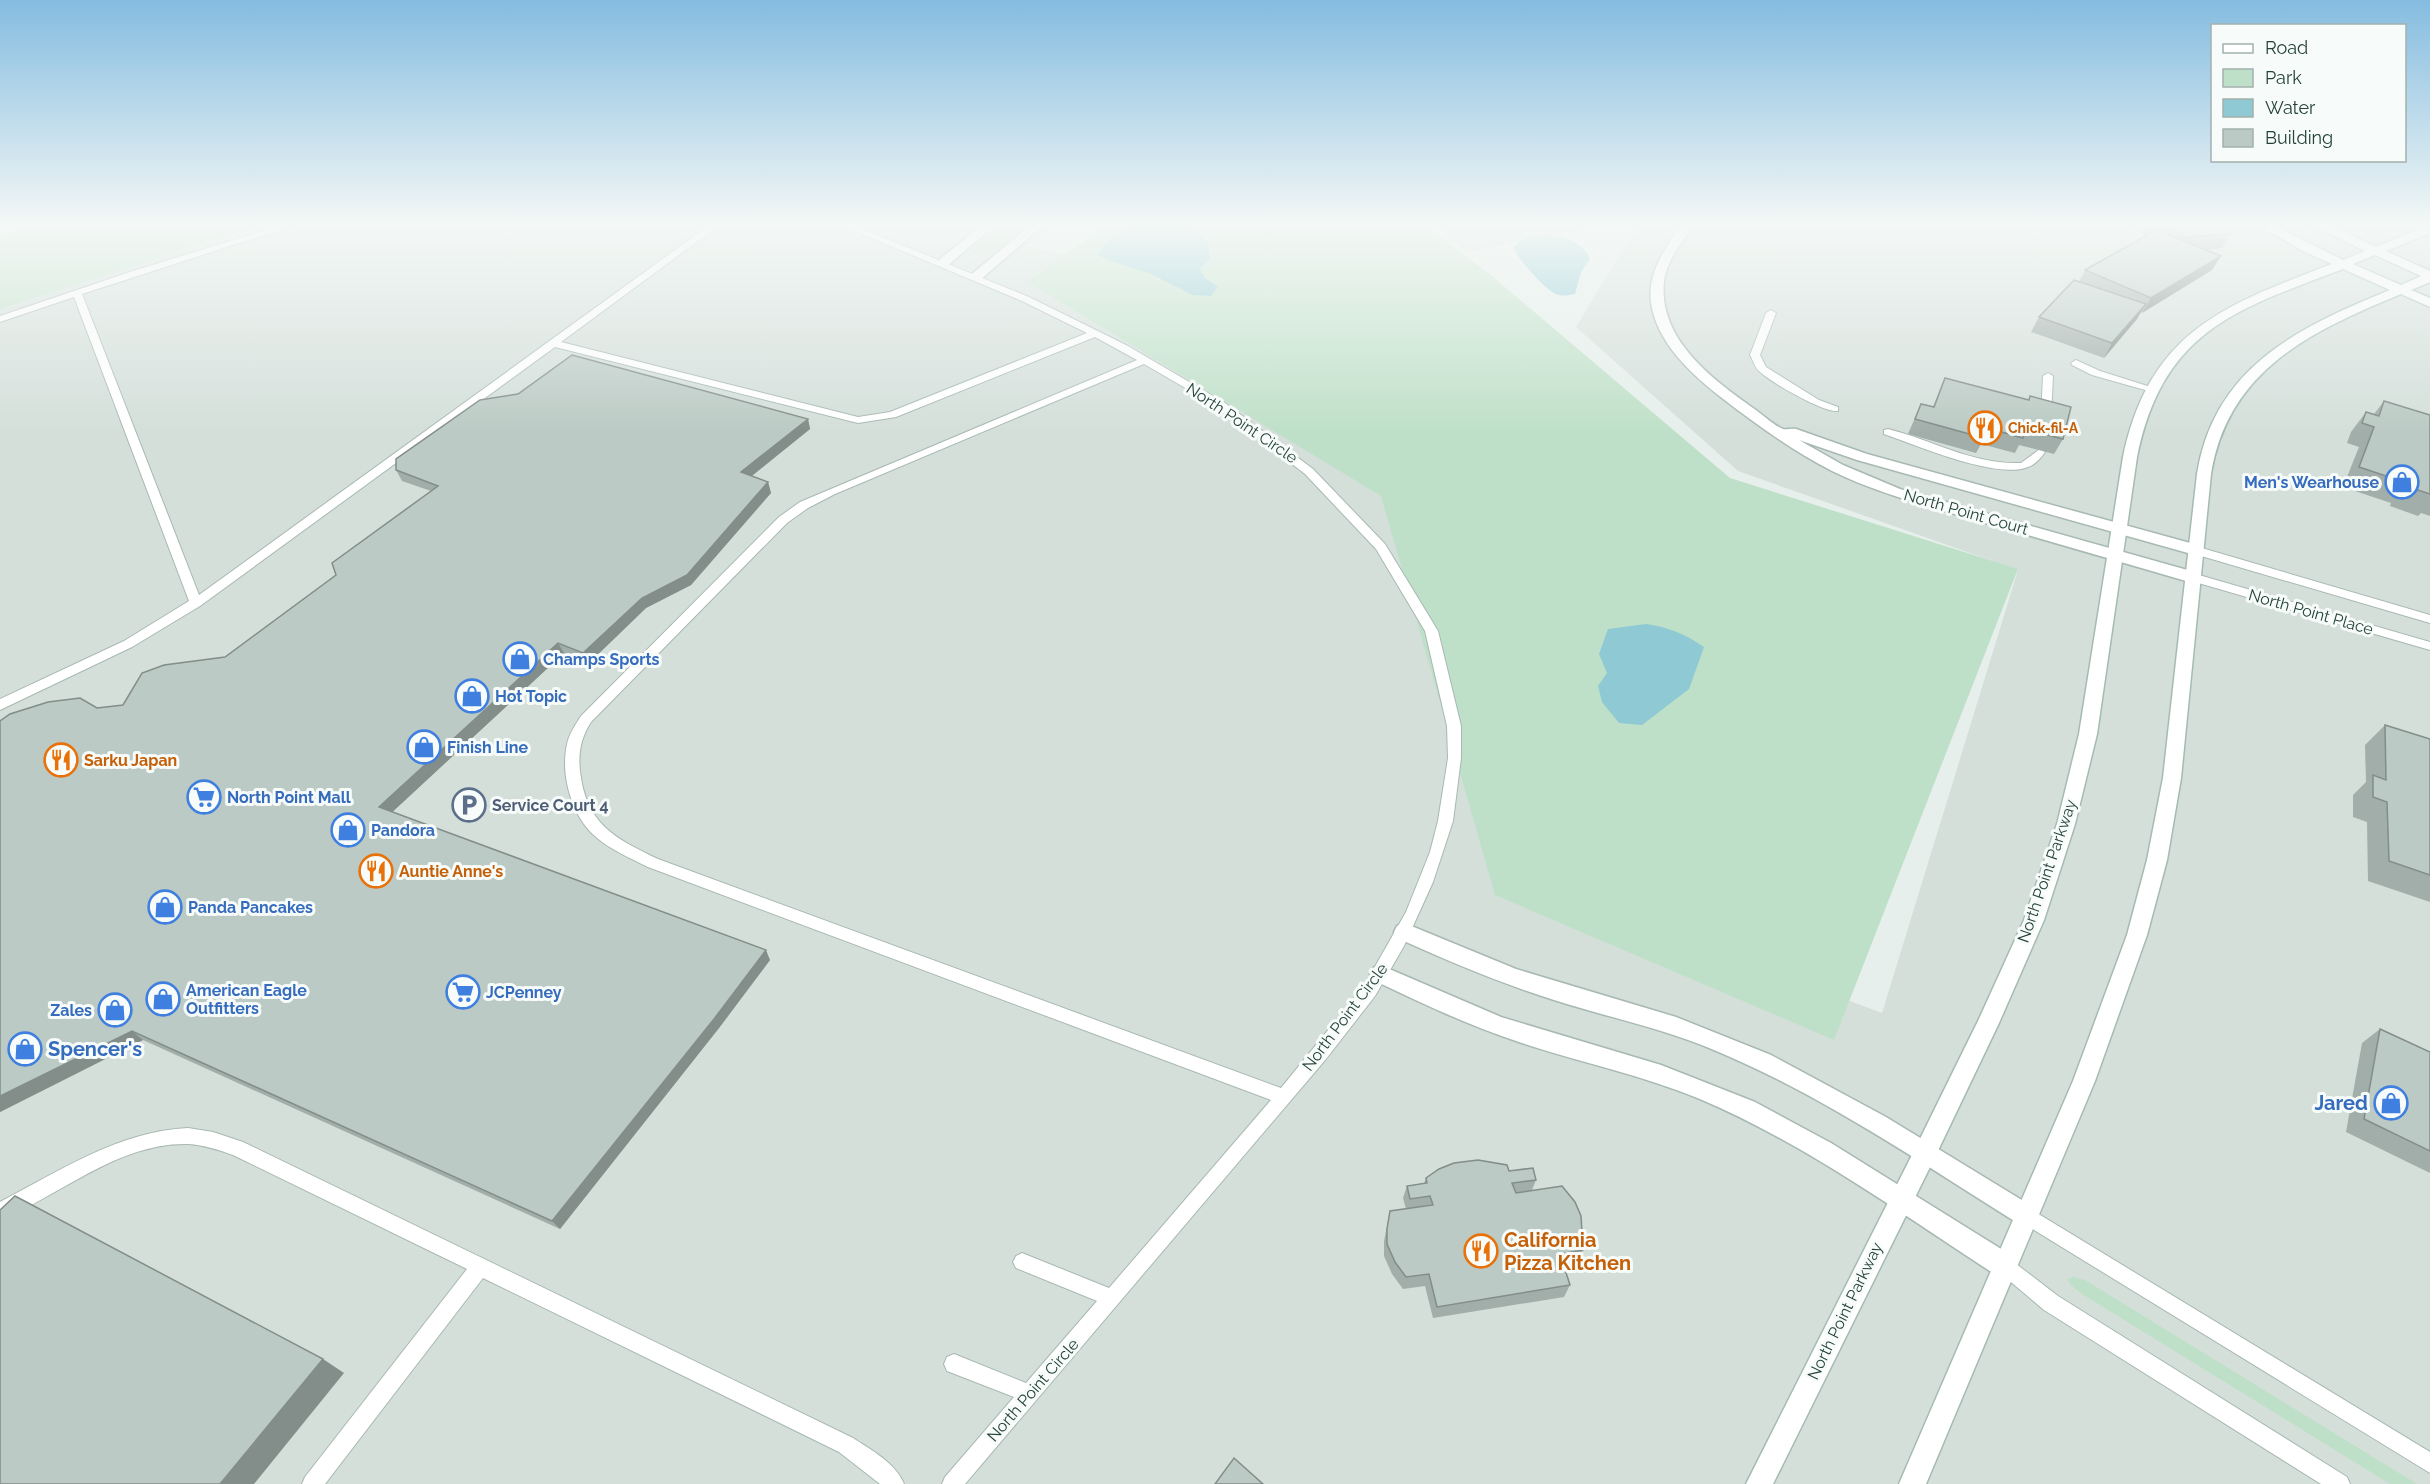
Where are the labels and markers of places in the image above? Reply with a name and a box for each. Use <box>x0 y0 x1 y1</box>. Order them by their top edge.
restaurant icon: Chick-fil-A <box>1967 410 2003 446</box>
place label: Chick-fil-A <box>2008 420 2079 436</box>
shop icon: Men's Wearhouse <box>2384 464 2420 500</box>
place label: Men's Wearhouse <box>2244 473 2379 492</box>
shop icon: Champs Sports <box>502 641 538 677</box>
place label: Champs Sports <box>543 650 660 669</box>
shop icon: Hot Topic <box>454 678 490 714</box>
place label: Hot Topic <box>495 687 567 706</box>
shop icon: Finish Line <box>406 729 442 765</box>
place label: Finish Line <box>447 738 529 757</box>
restaurant icon: Sarku Japan <box>43 742 79 778</box>
place label: Sarku Japan <box>84 751 177 770</box>
supermarket icon: North Point Mall <box>186 779 222 815</box>
parking icon: Service Court 4 <box>451 787 487 823</box>
place label: North Point Mall <box>227 788 352 807</box>
place label: Service Court 4 <box>492 796 609 815</box>
shop icon: Pandora <box>330 812 366 848</box>
place label: Pandora <box>371 821 435 840</box>
restaurant icon: Auntie Anne's <box>358 853 394 889</box>
place label: Auntie Anne's <box>399 862 503 881</box>
shop icon: Panda Pancakes <box>147 889 183 925</box>
place label: Panda Pancakes <box>188 898 313 917</box>
supermarket icon: JCPenney <box>445 974 481 1010</box>
shop icon: American Eagle Outfitters <box>145 981 181 1017</box>
place label: American Eagle Outfitters <box>186 981 307 1018</box>
place label: JCPenney <box>486 983 562 1002</box>
shop icon: Zales <box>97 992 133 1028</box>
place label: Zales <box>50 1001 92 1020</box>
shop icon: Spencer's <box>7 1031 43 1067</box>
place label: Spencer's <box>48 1037 142 1061</box>
shop icon: Jared <box>2373 1085 2409 1121</box>
place label: Jared <box>2314 1091 2368 1115</box>
place label: California Pizza Kitchen <box>1504 1228 1631 1275</box>
restaurant icon: California Pizza Kitchen <box>1463 1233 1499 1269</box>

